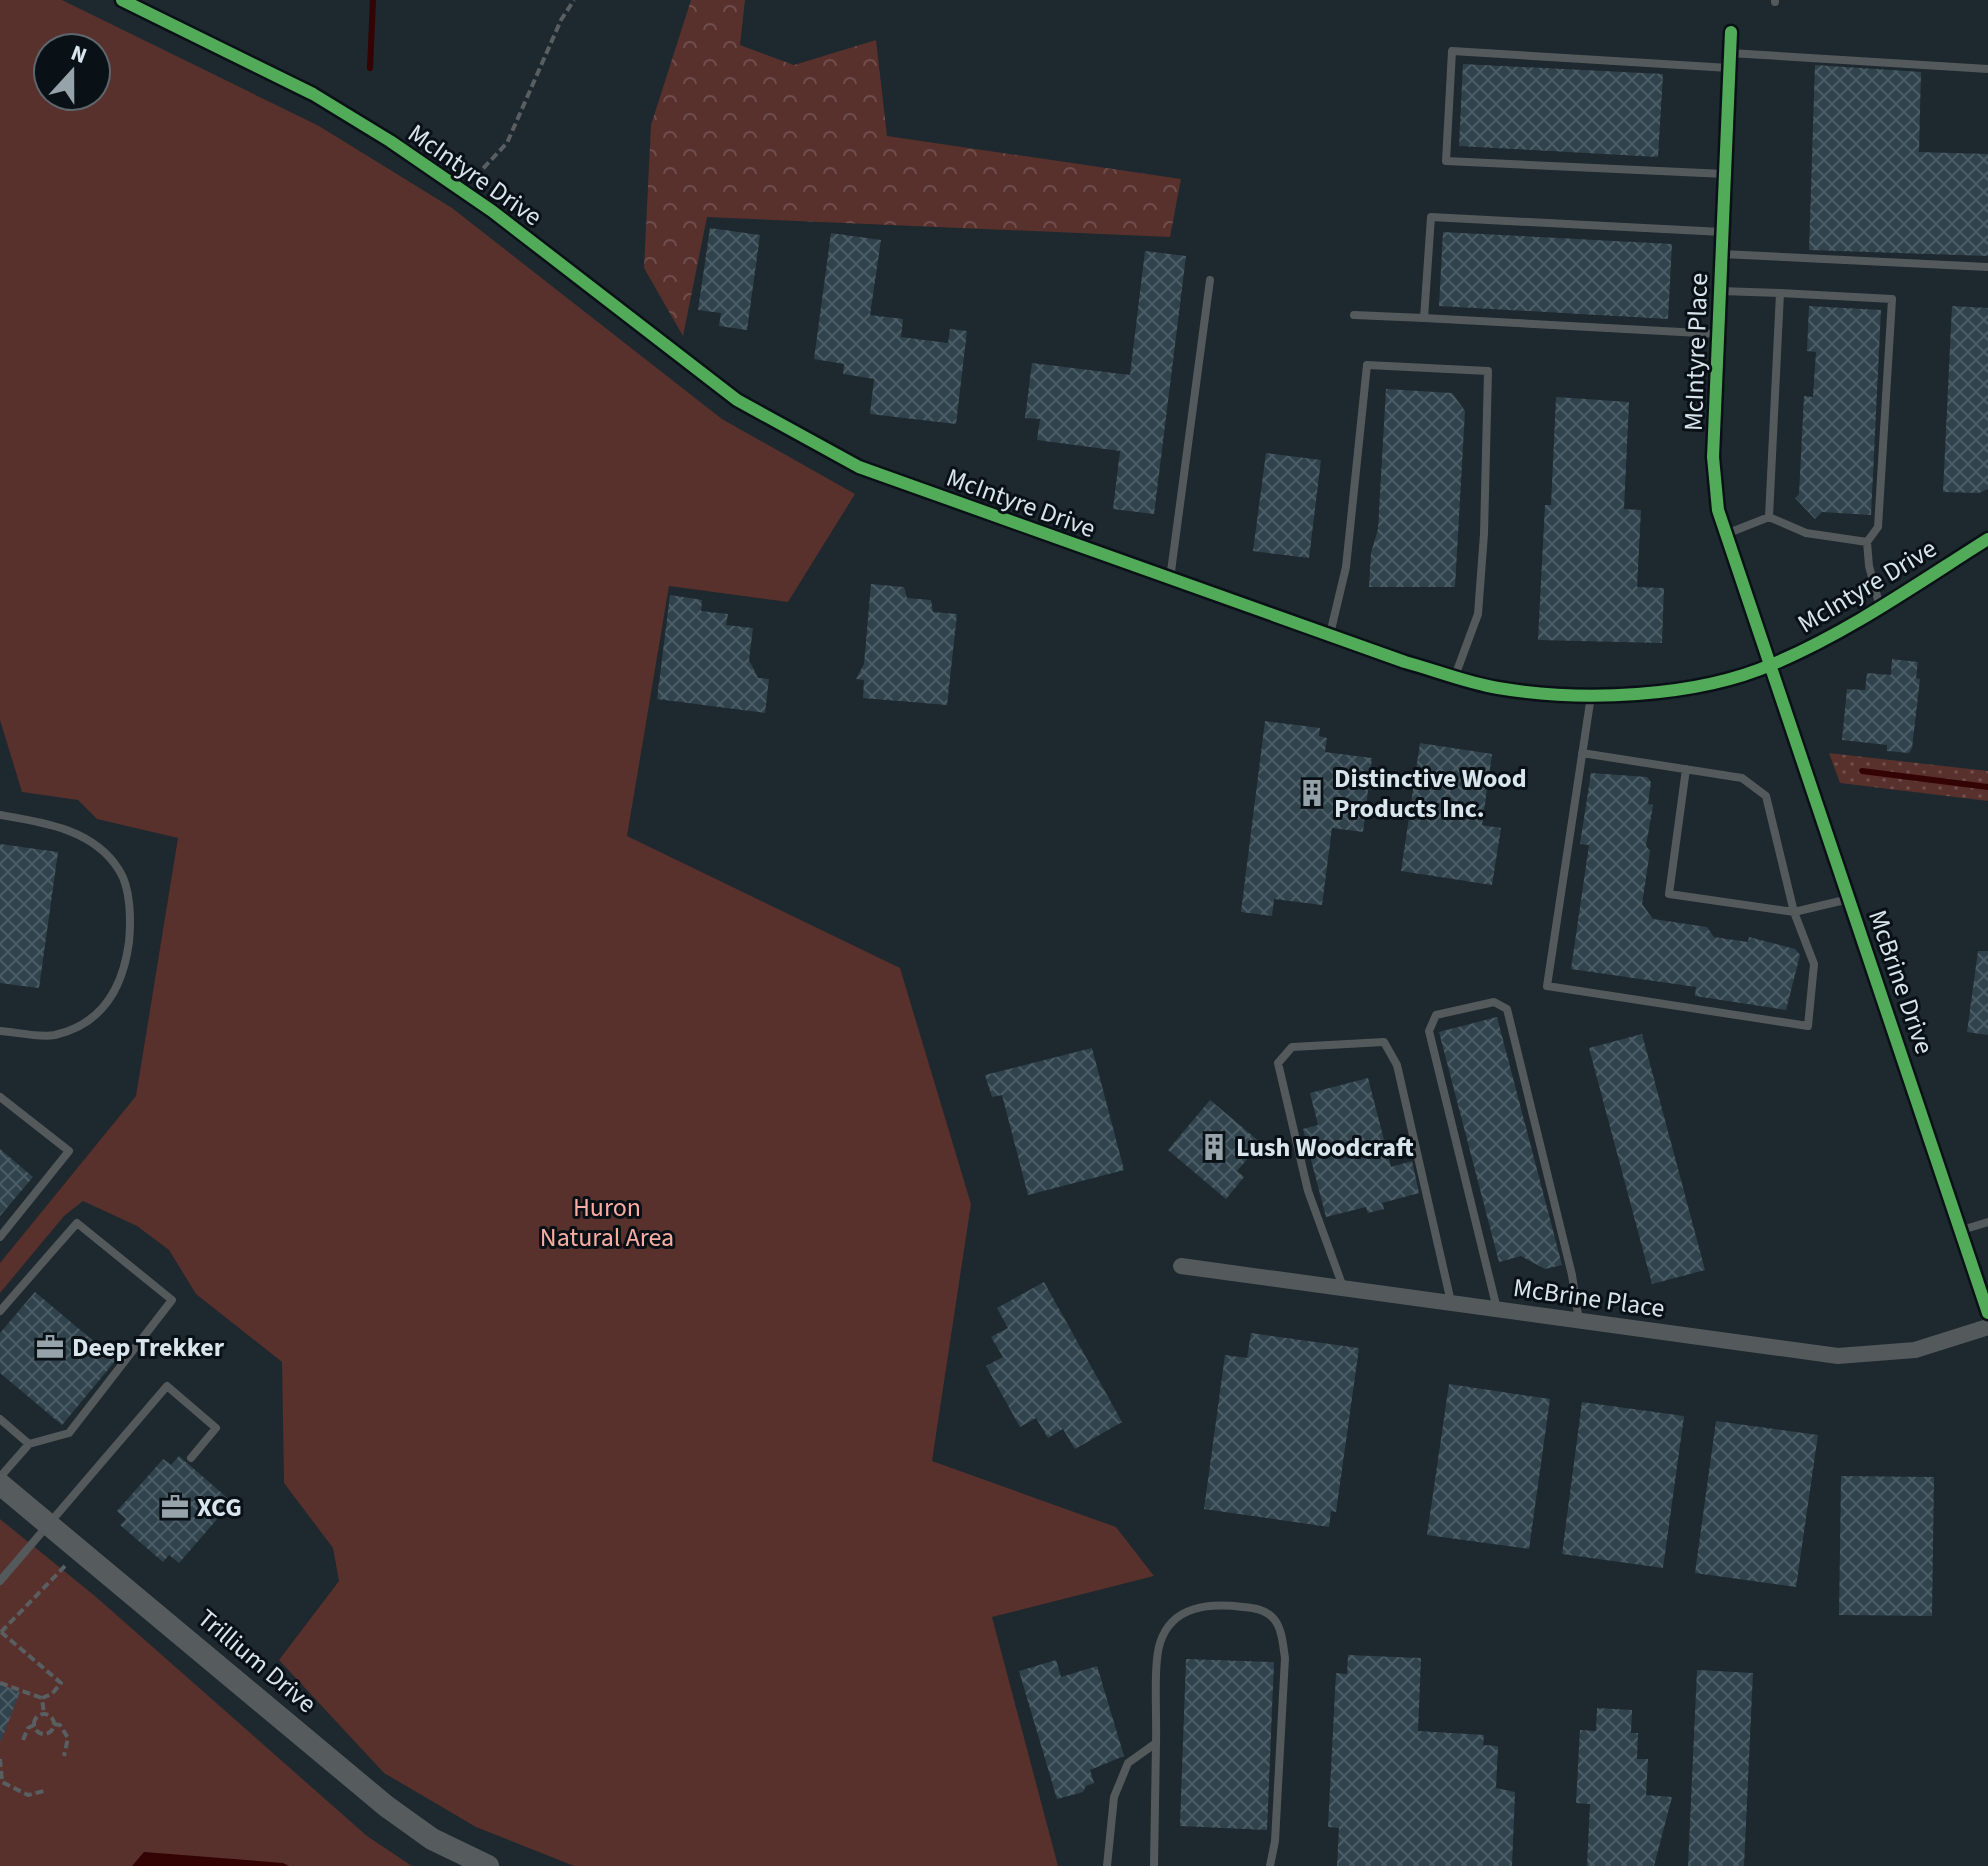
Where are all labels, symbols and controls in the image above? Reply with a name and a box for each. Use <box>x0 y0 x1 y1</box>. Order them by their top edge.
north arrow <box>32 32 112 112</box>
text: N <box>66 37 91 72</box>
street label: McIntyre Drive <box>401 115 549 235</box>
street label: McIntyre Place <box>1675 272 1717 432</box>
street label: McIntyre Drive <box>941 459 1101 547</box>
street label: McIntyre Drive <box>1791 530 1943 642</box>
place label: Distinctive Wood Products Inc. <box>1334 760 1527 827</box>
building icon: Distinctive Wood Products Inc. <box>1297 778 1327 808</box>
street label: McBrine Drive <box>1859 905 1943 1059</box>
place label: Lush Woodcraft <box>1236 1129 1414 1166</box>
building icon: Lush Woodcraft <box>1199 1132 1229 1162</box>
park label: Huron Natural Area <box>540 1189 674 1256</box>
street label: McBrine Place <box>1511 1269 1667 1327</box>
place label: Deep Trekker <box>72 1329 225 1366</box>
office icon: Deep Trekker <box>35 1332 65 1362</box>
place label: XCG <box>197 1489 242 1526</box>
office icon: XCG <box>160 1492 190 1522</box>
street label: Trillium Drive <box>190 1600 324 1722</box>

